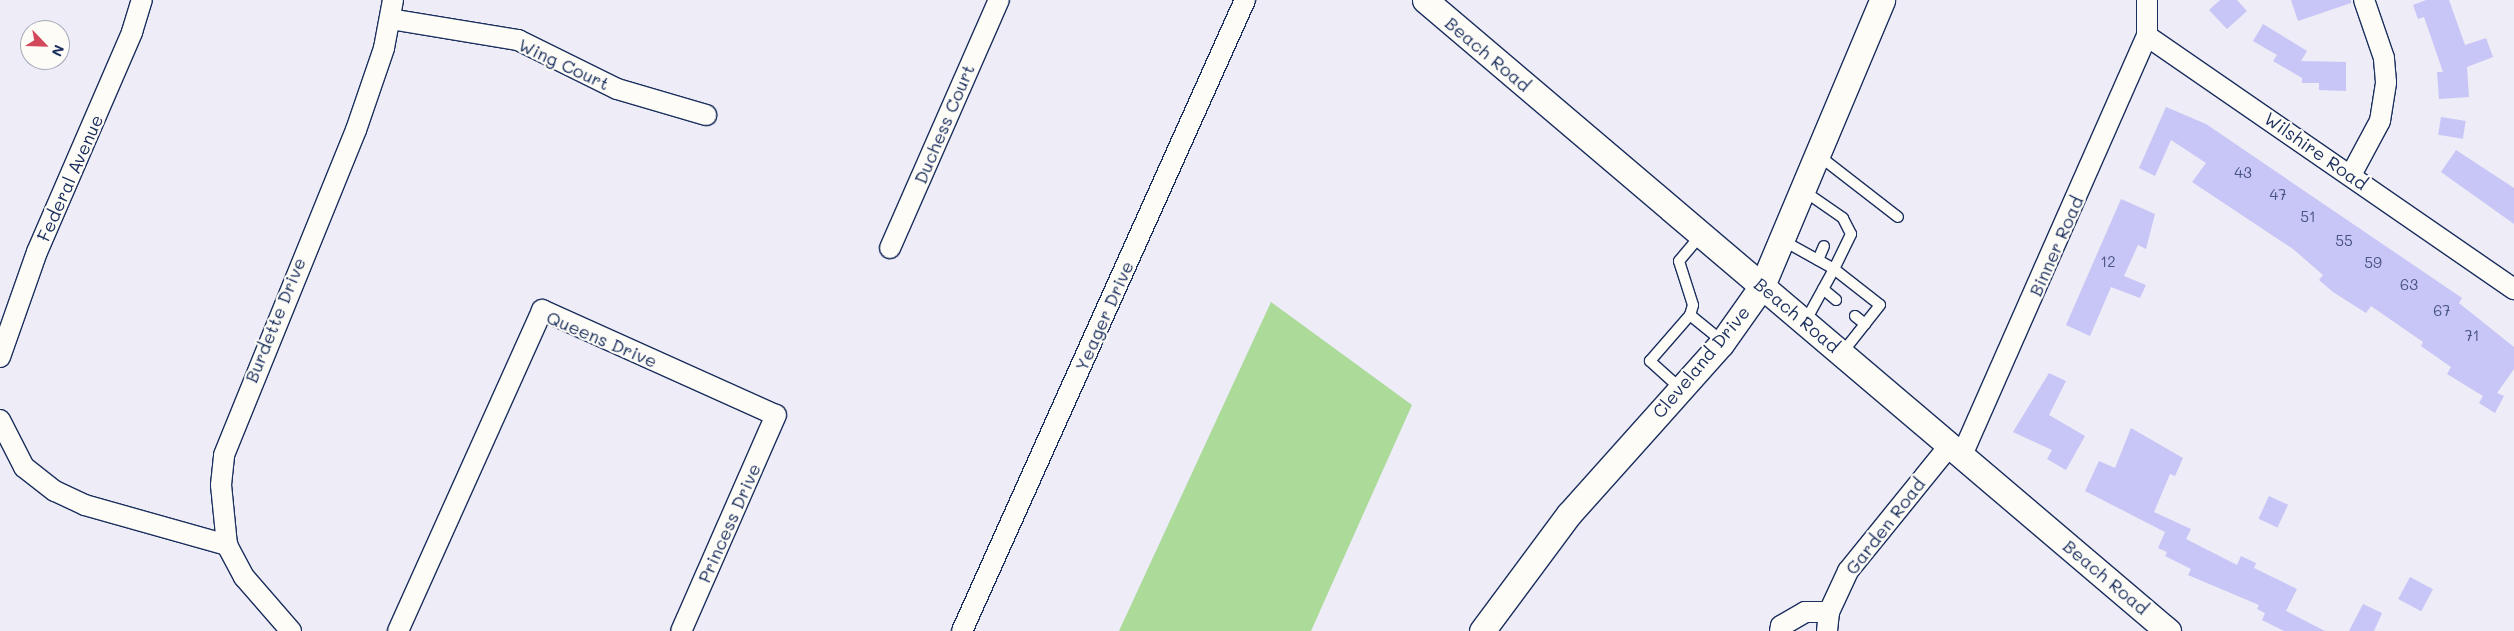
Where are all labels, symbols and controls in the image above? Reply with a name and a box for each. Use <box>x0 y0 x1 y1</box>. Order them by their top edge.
street label: Beach Road <box>1441 12 1535 96</box>
north arrow <box>20 20 70 70</box>
street label: Wing Court <box>515 34 613 94</box>
text: N <box>47 42 69 60</box>
street label: Duchess Court <box>909 61 979 187</box>
street label: Wilshire Road <box>2260 107 2372 195</box>
street label: Federal Avenue <box>32 111 108 245</box>
house number: 43 <box>2234 164 2252 182</box>
house number: 47 <box>2269 186 2287 204</box>
street label: Binner Road <box>2024 193 2088 299</box>
house number: 51 <box>2300 208 2316 226</box>
house number: 55 <box>2335 232 2353 250</box>
house number: 12 <box>2100 253 2116 271</box>
street label: Burdette Drive <box>240 254 310 386</box>
house number: 59 <box>2364 254 2382 272</box>
street label: Yeager Drive <box>1070 258 1138 374</box>
street label: Beach Road <box>1750 273 1844 357</box>
house number: 63 <box>2400 276 2418 294</box>
street label: Cleveland Drive <box>1648 302 1754 422</box>
house number: 67 <box>2433 302 2451 320</box>
street label: Queens Drive <box>543 306 661 372</box>
house number: 71 <box>2464 327 2480 345</box>
street label: Princess Drive <box>693 460 765 586</box>
street label: Garden Road <box>1841 473 1929 579</box>
street label: Beach Road <box>2059 535 2153 619</box>

